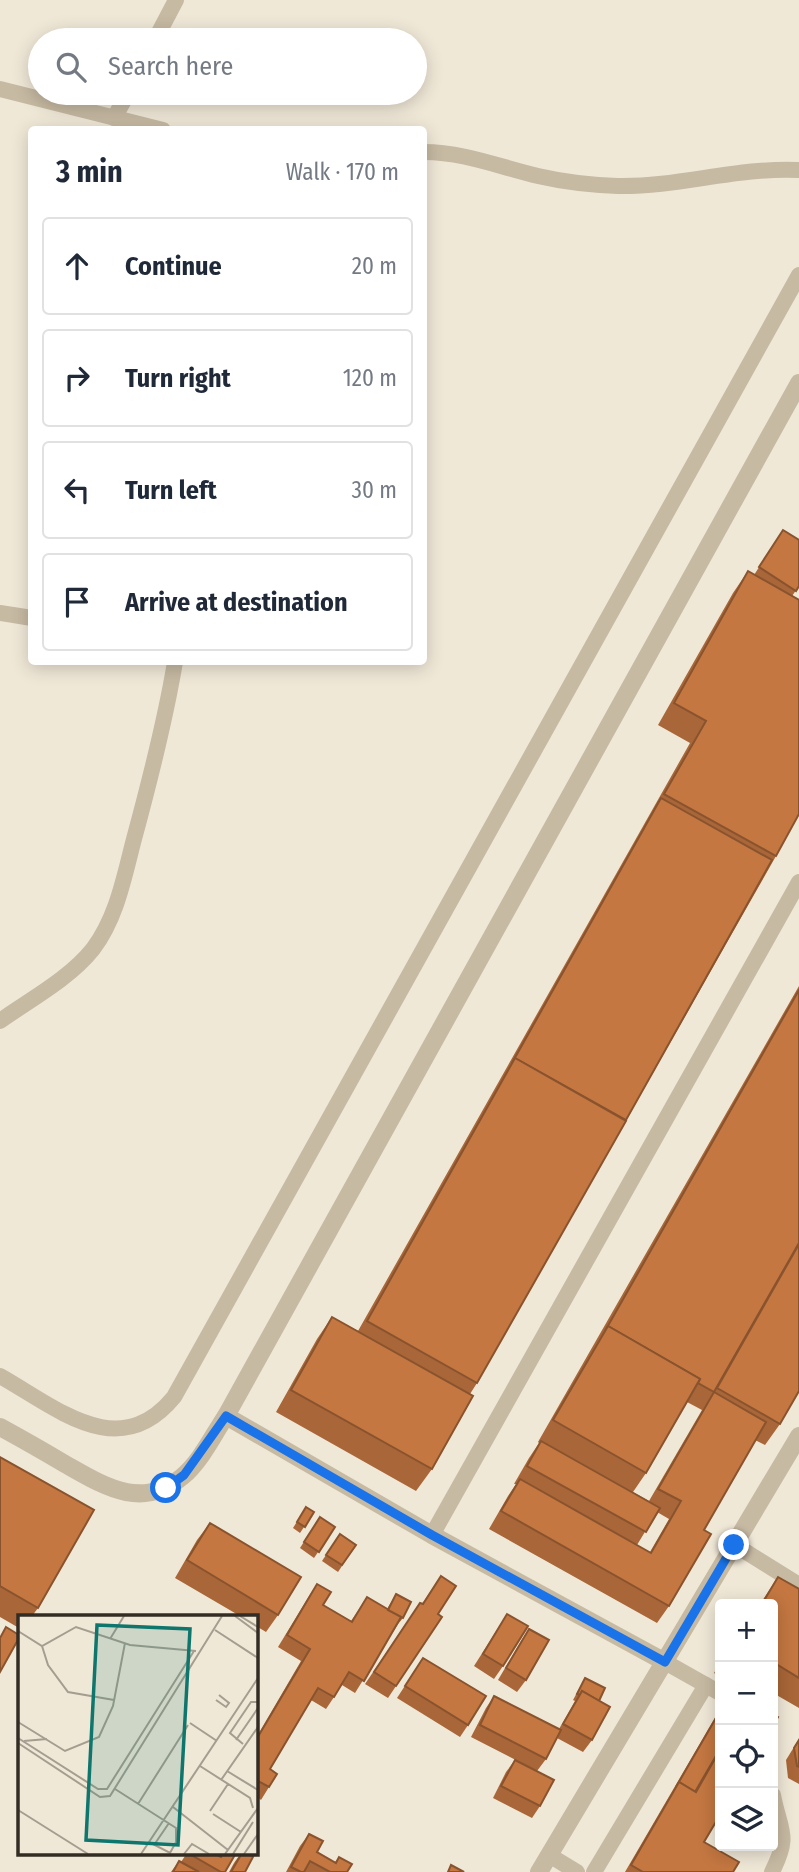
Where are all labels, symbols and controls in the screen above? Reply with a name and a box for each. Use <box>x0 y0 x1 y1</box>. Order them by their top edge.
search box <box>28 28 427 105</box>
icon: search <box>52 48 90 86</box>
text: Search here <box>108 51 233 82</box>
text: 3 min <box>56 154 123 190</box>
text: Walk · 170 m <box>286 158 399 186</box>
icon: ahead <box>58 247 96 285</box>
text: Continue <box>125 251 222 282</box>
text: 20 m <box>352 252 397 280</box>
icon: right <box>58 359 96 397</box>
text: Turn right <box>125 363 231 394</box>
text: 120 m <box>343 364 397 392</box>
icon: left <box>58 471 96 509</box>
text: Turn left <box>125 475 217 506</box>
text: 30 m <box>352 476 397 504</box>
icon: arrive <box>58 583 96 621</box>
text: Arrive at destination <box>125 587 348 618</box>
route start <box>150 1472 181 1503</box>
route end <box>718 1529 749 1560</box>
map controls <box>715 1599 778 1851</box>
button: + <box>715 1599 778 1662</box>
inset map <box>18 1615 257 1854</box>
button: − <box>715 1662 778 1725</box>
button: locate <box>715 1725 778 1788</box>
button: layers <box>715 1788 778 1851</box>

